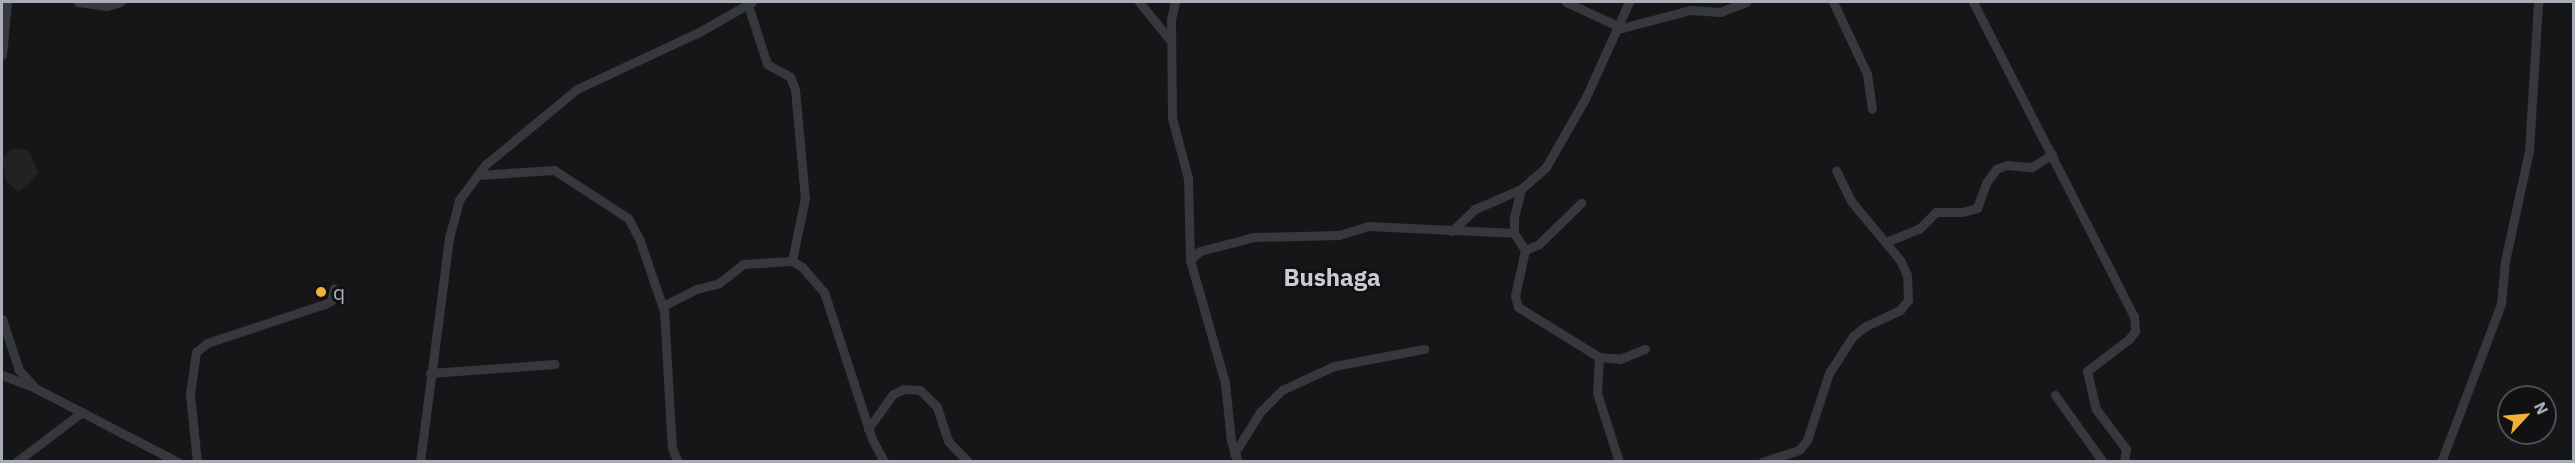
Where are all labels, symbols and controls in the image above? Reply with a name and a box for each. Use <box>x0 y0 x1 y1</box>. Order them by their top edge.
district label: Bushaga <box>1283 264 1381 292</box>
place label: q <box>333 279 345 305</box>
marker: q <box>314 285 328 299</box>
north arrow <box>2497 385 2557 445</box>
text: N <box>2530 398 2553 418</box>

